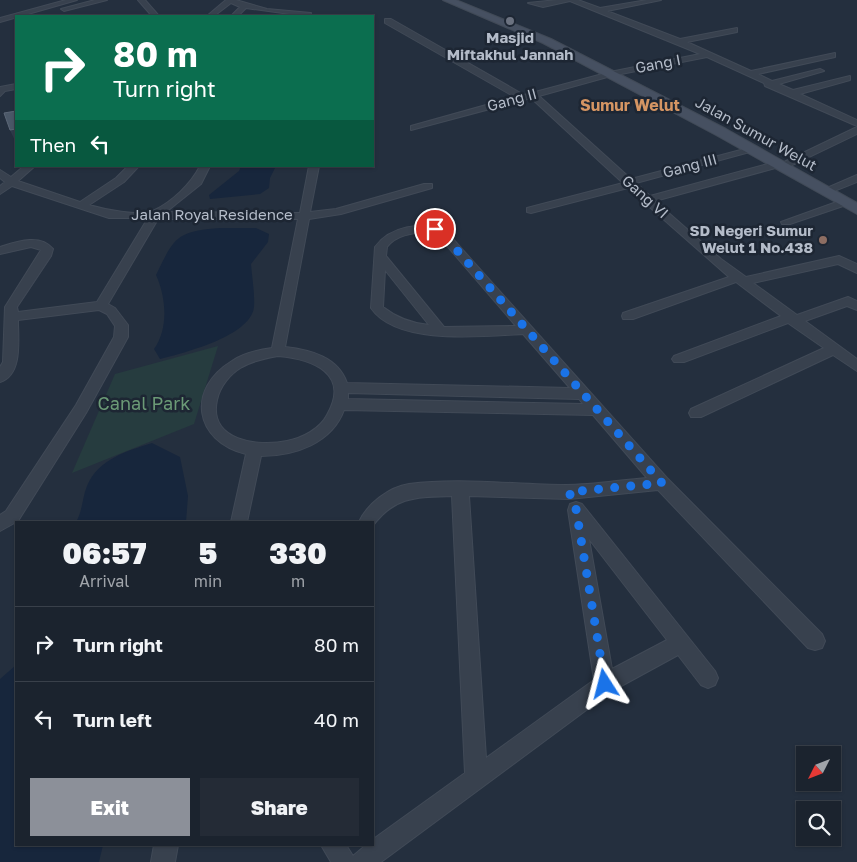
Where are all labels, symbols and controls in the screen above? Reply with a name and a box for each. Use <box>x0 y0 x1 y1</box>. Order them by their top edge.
marker: Masjid Miftakhul Jannah <box>504 15 516 27</box>
place label: Masjid Miftakhul Jannah <box>447 28 573 63</box>
text: 80 m <box>113 33 198 75</box>
icon: right <box>30 35 95 100</box>
street label: Gang I <box>634 50 682 76</box>
text: Turn right <box>113 75 216 102</box>
street label: Gang II <box>485 84 539 114</box>
street label: Jalan Sumur Welut <box>693 92 820 174</box>
district label: Sumur Welut <box>580 95 680 115</box>
icon: left <box>86 130 114 158</box>
text: Then <box>30 133 76 156</box>
street label: Gang III <box>661 149 719 181</box>
street label: Gang VI <box>619 171 673 222</box>
street label: Jalan Royal Residence <box>131 205 293 223</box>
pin <box>414 208 456 250</box>
icon: arrive <box>421 215 449 243</box>
place label: SD Negeri Sumur Welut 1 No.438 <box>690 221 813 256</box>
marker: SD Negeri Sumur Welut 1 No.438 <box>817 234 829 246</box>
park label: Canal Park <box>98 392 190 414</box>
text: 06:57 <box>62 535 147 571</box>
text: 5 <box>198 535 217 571</box>
text: 330 <box>269 535 327 571</box>
text: Arrival <box>79 571 129 591</box>
text: min <box>194 571 222 591</box>
text: m <box>291 571 305 591</box>
icon: right <box>30 630 58 658</box>
text: Turn right <box>73 633 163 656</box>
text: 80 m <box>314 633 359 656</box>
position arrow <box>578 657 630 709</box>
icon: left <box>30 705 58 733</box>
text: Turn left <box>73 708 152 731</box>
text: 40 m <box>314 708 359 731</box>
north arrow <box>796 746 841 791</box>
map controls <box>796 746 841 846</box>
button: Exit <box>30 778 190 836</box>
button: Share <box>200 778 359 836</box>
button: search <box>796 801 841 846</box>

